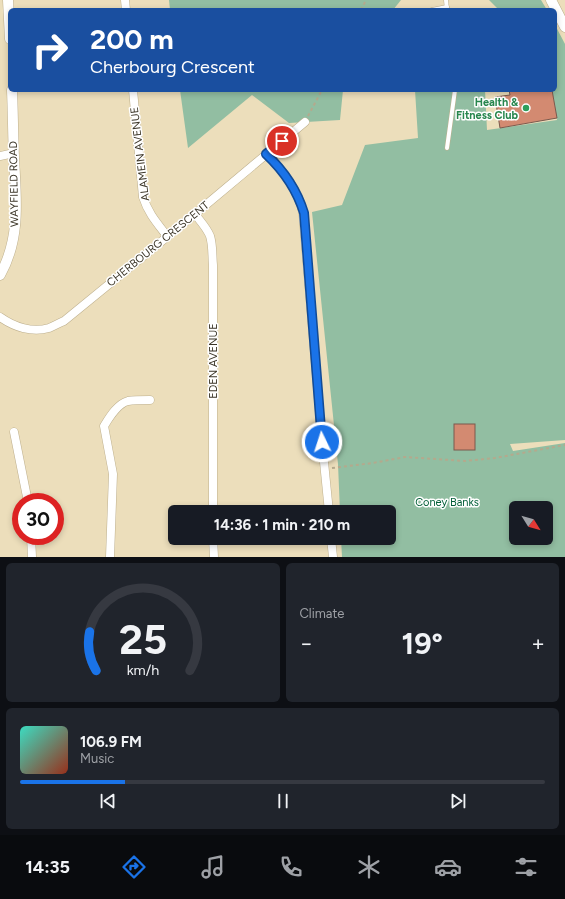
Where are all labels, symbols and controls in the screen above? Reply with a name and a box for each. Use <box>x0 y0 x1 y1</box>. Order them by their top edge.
text: 200 m <box>90 22 174 56</box>
icon: right <box>24 24 76 76</box>
text: Cherbourg Crescent <box>90 56 255 78</box>
place label: Health & Fitness Club <box>456 96 519 122</box>
marker: Health & Fitness Club <box>521 103 531 113</box>
street label: ALAMEIN AVENUE <box>128 106 152 202</box>
pin <box>265 124 299 158</box>
icon: arrive <box>271 130 293 152</box>
street label: WAYFIELD ROAD <box>7 140 21 227</box>
street label: CHERBOURG CRESCENT <box>104 199 212 289</box>
street label: EDEN AVENUE <box>207 323 220 399</box>
position arrow <box>301 421 343 463</box>
speed limit sign: 30 <box>12 493 64 545</box>
park label: Coney Banks <box>415 496 479 509</box>
north arrow <box>509 501 553 545</box>
map controls <box>509 501 553 545</box>
text: 14:36 · 1 min · 210 m <box>214 516 350 534</box>
text: Climate <box>300 606 344 621</box>
text: 25 <box>119 613 167 663</box>
text: 19° <box>402 625 443 662</box>
text: − <box>300 630 313 657</box>
text: + <box>531 630 545 657</box>
text: km/h <box>126 660 159 678</box>
text: 106.9 FM <box>80 733 142 751</box>
text: Music <box>80 751 114 766</box>
icon: previous <box>97 790 119 812</box>
icon: pause <box>272 790 294 812</box>
icon: next <box>447 790 469 812</box>
icon: directions <box>120 853 148 881</box>
icon: music <box>199 853 227 881</box>
icon: phone <box>277 853 305 881</box>
icon: climate <box>355 853 383 881</box>
icon: car <box>434 853 462 881</box>
icon: filters <box>512 853 540 881</box>
text: 14:35 <box>25 856 70 878</box>

